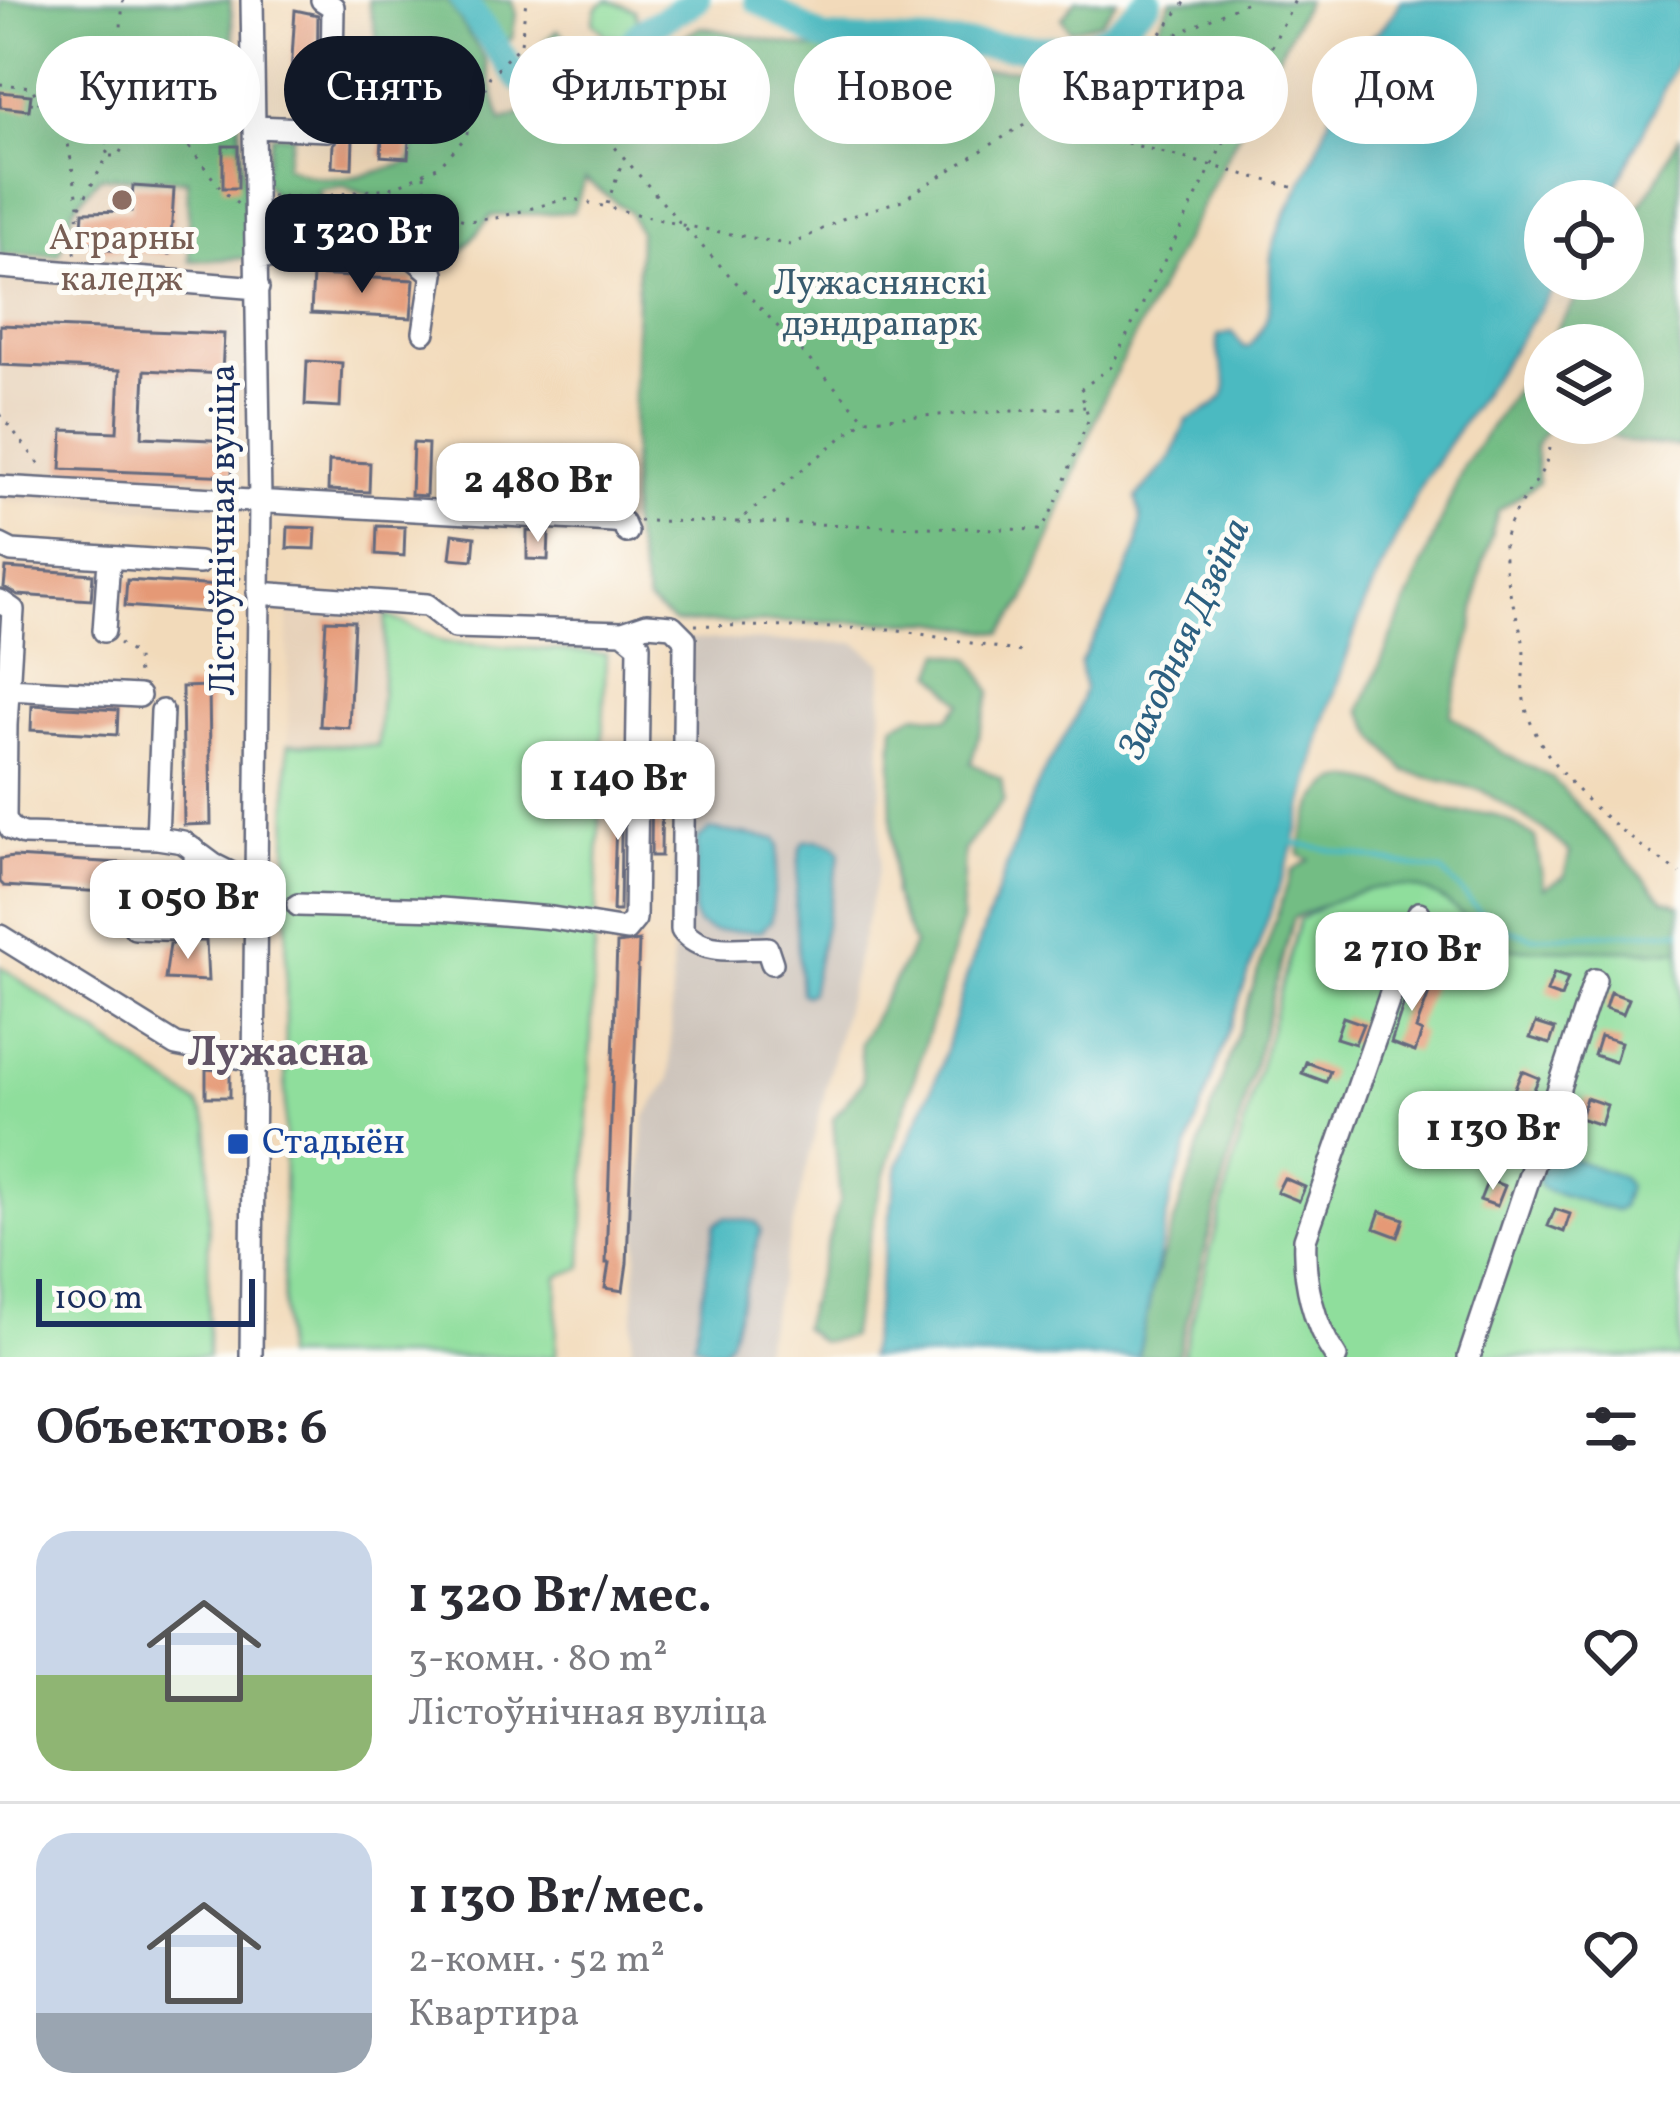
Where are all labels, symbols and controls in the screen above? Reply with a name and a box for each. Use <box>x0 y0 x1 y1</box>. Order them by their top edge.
chip: Купить <box>36 36 260 144</box>
chip: Снять <box>284 36 485 144</box>
chip: Фильтры <box>509 36 770 144</box>
chip: Новое <box>794 36 995 144</box>
chip: Квартира <box>1019 36 1288 144</box>
chip: Дом <box>1312 36 1477 144</box>
map controls <box>1524 180 1644 444</box>
button: locate <box>1524 180 1644 300</box>
marker: Аграрны каледж <box>109 187 135 213</box>
pin: 1 320 Br <box>238 194 486 296</box>
text: 1 320 Br <box>292 206 432 260</box>
place label: Аграрны каледж <box>49 215 195 306</box>
park label: Лужаснянскі дэндрапарк <box>773 260 987 351</box>
button: layers <box>1524 324 1644 444</box>
street label: Лістоўнічная вуліца <box>200 364 250 696</box>
pin: 2 480 Br <box>414 443 662 545</box>
text: 2 480 Br <box>463 455 613 509</box>
water label: Заходняя Дзвіна <box>1106 510 1265 769</box>
pin: 1 140 Br <box>494 741 742 843</box>
text: 1 140 Br <box>549 753 687 807</box>
pin: 1 050 Br <box>64 860 312 962</box>
text: 1 050 Br <box>117 872 259 926</box>
pin: 2 710 Br <box>1288 912 1536 1014</box>
text: 2 710 Br <box>1343 924 1481 978</box>
district label: Лужасна <box>187 1025 369 1084</box>
pin: 1 130 Br <box>1369 1091 1617 1193</box>
text: 1 130 Br <box>1426 1103 1560 1157</box>
place label: Стадыён <box>262 1119 405 1169</box>
marker: Стадыён <box>225 1131 251 1157</box>
scale bar <box>36 1273 255 1326</box>
text: 100 m <box>54 1277 143 1323</box>
text: Объектов: 6 <box>36 1394 328 1465</box>
icon: filters <box>1578 1396 1644 1462</box>
text: 1 320 Br/мес. <box>408 1562 712 1633</box>
icon: home <box>132 1579 276 1723</box>
icon: heart <box>1578 1618 1644 1684</box>
text: 3-комн. · 80 m² <box>408 1633 668 1687</box>
text: Лістоўнічная вуліца <box>408 1687 768 1741</box>
text: 1 130 Br/мес. <box>408 1863 705 1934</box>
icon: home <box>132 1881 276 2025</box>
icon: heart <box>1578 1920 1644 1986</box>
text: 2-комн. · 52 m² <box>408 1934 665 1988</box>
text: Квартира <box>408 1988 580 2042</box>

